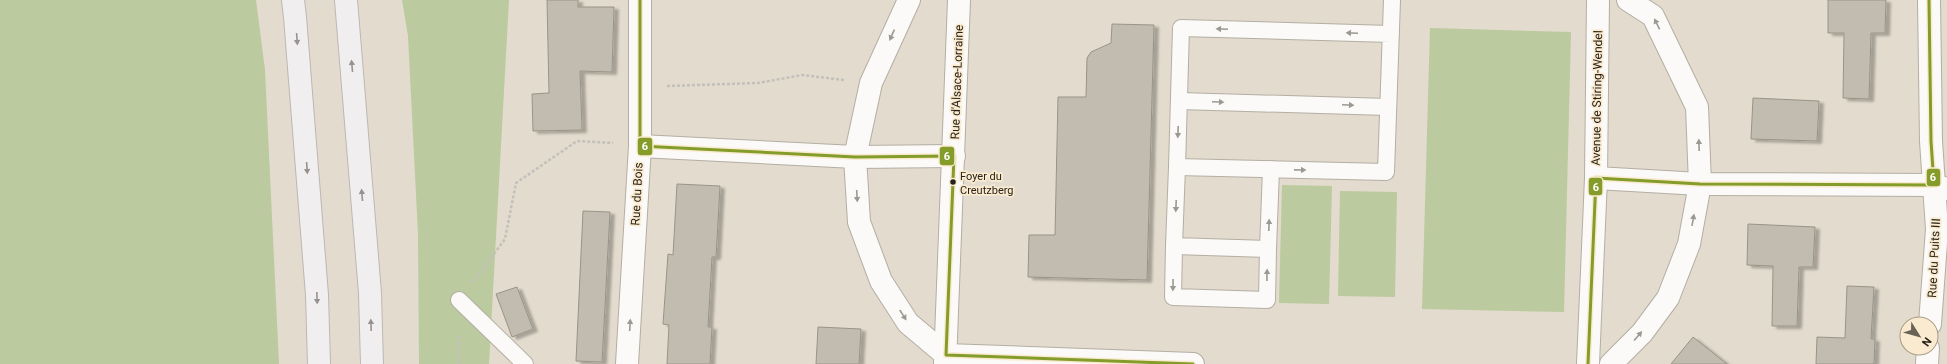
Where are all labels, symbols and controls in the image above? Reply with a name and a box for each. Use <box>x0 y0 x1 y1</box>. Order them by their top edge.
one-way arrow <box>1654 19 1660 30</box>
street label: Rue d'Alsace-Lorraine <box>948 24 966 140</box>
one-way arrow <box>1216 26 1228 33</box>
one-way arrow <box>889 30 895 41</box>
one-way arrow <box>1345 30 1358 36</box>
street label: Avenue de Stiring-Wendel <box>1589 30 1605 166</box>
one-way arrow <box>294 33 301 45</box>
one-way arrow <box>348 60 355 72</box>
one-way arrow <box>1212 98 1224 105</box>
one-way arrow <box>1342 102 1354 109</box>
one-way arrow <box>1175 126 1181 139</box>
line badge: 6 <box>637 137 653 156</box>
one-way arrow <box>1695 139 1702 151</box>
text: 6 <box>642 140 648 153</box>
line badge: 6 <box>939 146 955 166</box>
text: 6 <box>944 150 950 163</box>
one-way arrow <box>304 162 311 174</box>
street label: Rue du Bois <box>628 162 646 226</box>
one-way arrow <box>1294 167 1307 173</box>
line badge: 6 <box>1926 168 1941 187</box>
place label: Foyer du Creutzberg <box>960 170 1014 197</box>
text: 6 <box>1930 171 1936 184</box>
marker: Foyer du Creutzberg <box>948 177 958 187</box>
line badge: 6 <box>1588 177 1603 196</box>
text: 6 <box>1593 181 1599 194</box>
one-way arrow <box>359 189 365 201</box>
one-way arrow <box>854 190 861 202</box>
one-way arrow <box>1172 200 1179 212</box>
one-way arrow <box>1690 214 1696 227</box>
one-way arrow <box>1266 218 1272 231</box>
street label: Rue du Puits III <box>1925 218 1943 298</box>
one-way arrow <box>1264 269 1271 281</box>
one-way arrow <box>1170 279 1177 291</box>
one-way arrow <box>314 292 320 305</box>
one-way arrow <box>899 310 907 320</box>
north arrow <box>1899 316 1939 356</box>
one-way arrow <box>368 318 374 331</box>
one-way arrow <box>626 319 633 331</box>
one-way arrow <box>1634 331 1643 341</box>
text: N <box>1919 335 1934 349</box>

